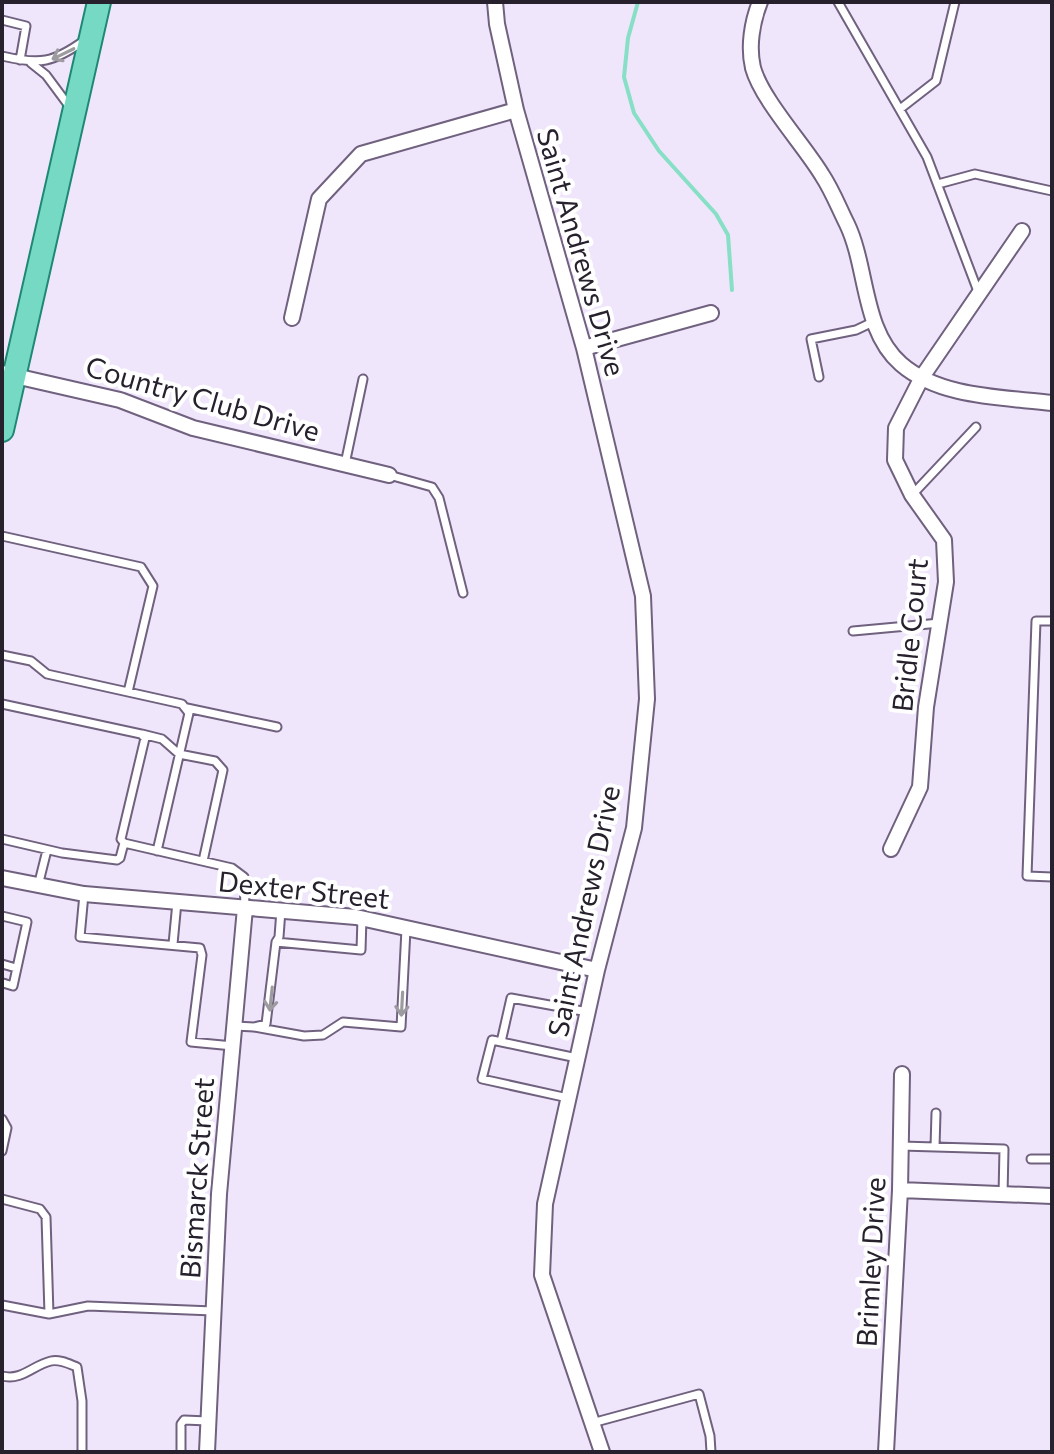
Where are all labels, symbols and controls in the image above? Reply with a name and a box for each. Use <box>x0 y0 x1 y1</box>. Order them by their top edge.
one-way arrow <box>51 46 75 62</box>
street label: Saint Andrews Drive <box>530 124 634 380</box>
street label: Country Club Drive <box>82 348 324 448</box>
street label: Bridle Court <box>884 557 934 713</box>
street label: Saint Andrews Drive <box>540 782 626 1040</box>
street label: Dexter Street <box>217 863 391 915</box>
one-way arrow <box>263 985 278 1012</box>
one-way arrow <box>394 990 409 1017</box>
street label: Bismarck Street <box>172 1076 220 1280</box>
street label: Brimley Drive <box>849 1176 891 1348</box>

